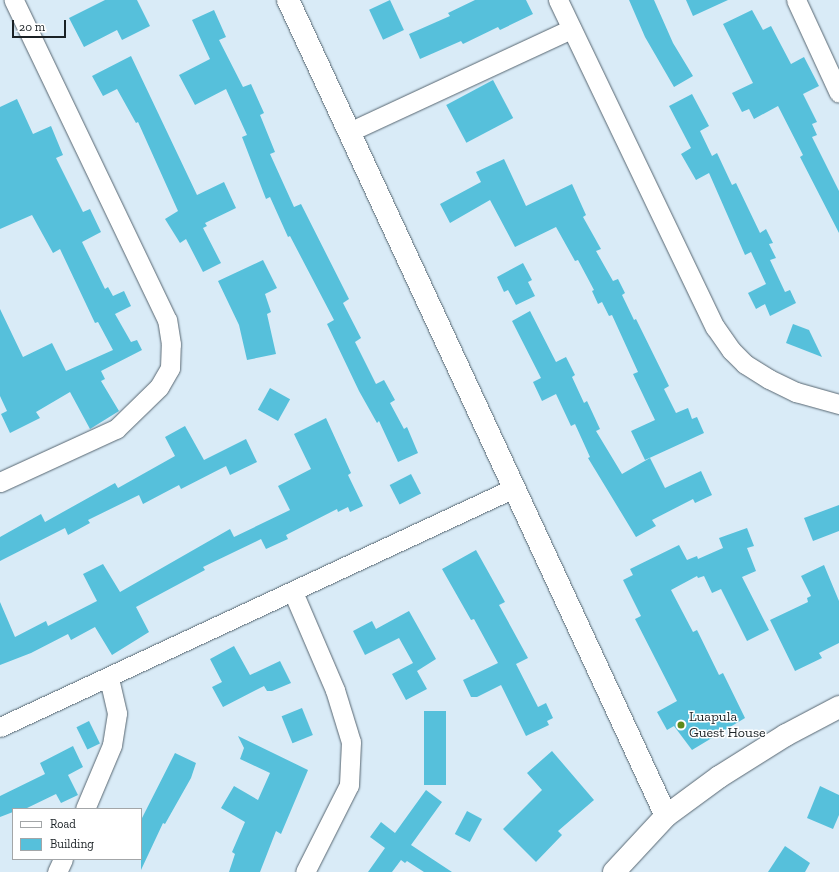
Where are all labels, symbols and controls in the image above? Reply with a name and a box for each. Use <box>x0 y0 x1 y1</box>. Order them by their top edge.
scale bar <box>14 12 68 38</box>
text: 20 m <box>19 20 45 34</box>
place label: Luapula Guest House <box>689 709 766 742</box>
marker: Luapula Guest House <box>676 720 686 730</box>
legend <box>12 808 142 860</box>
text: Road <box>50 817 76 831</box>
text: Building <box>50 837 94 851</box>

